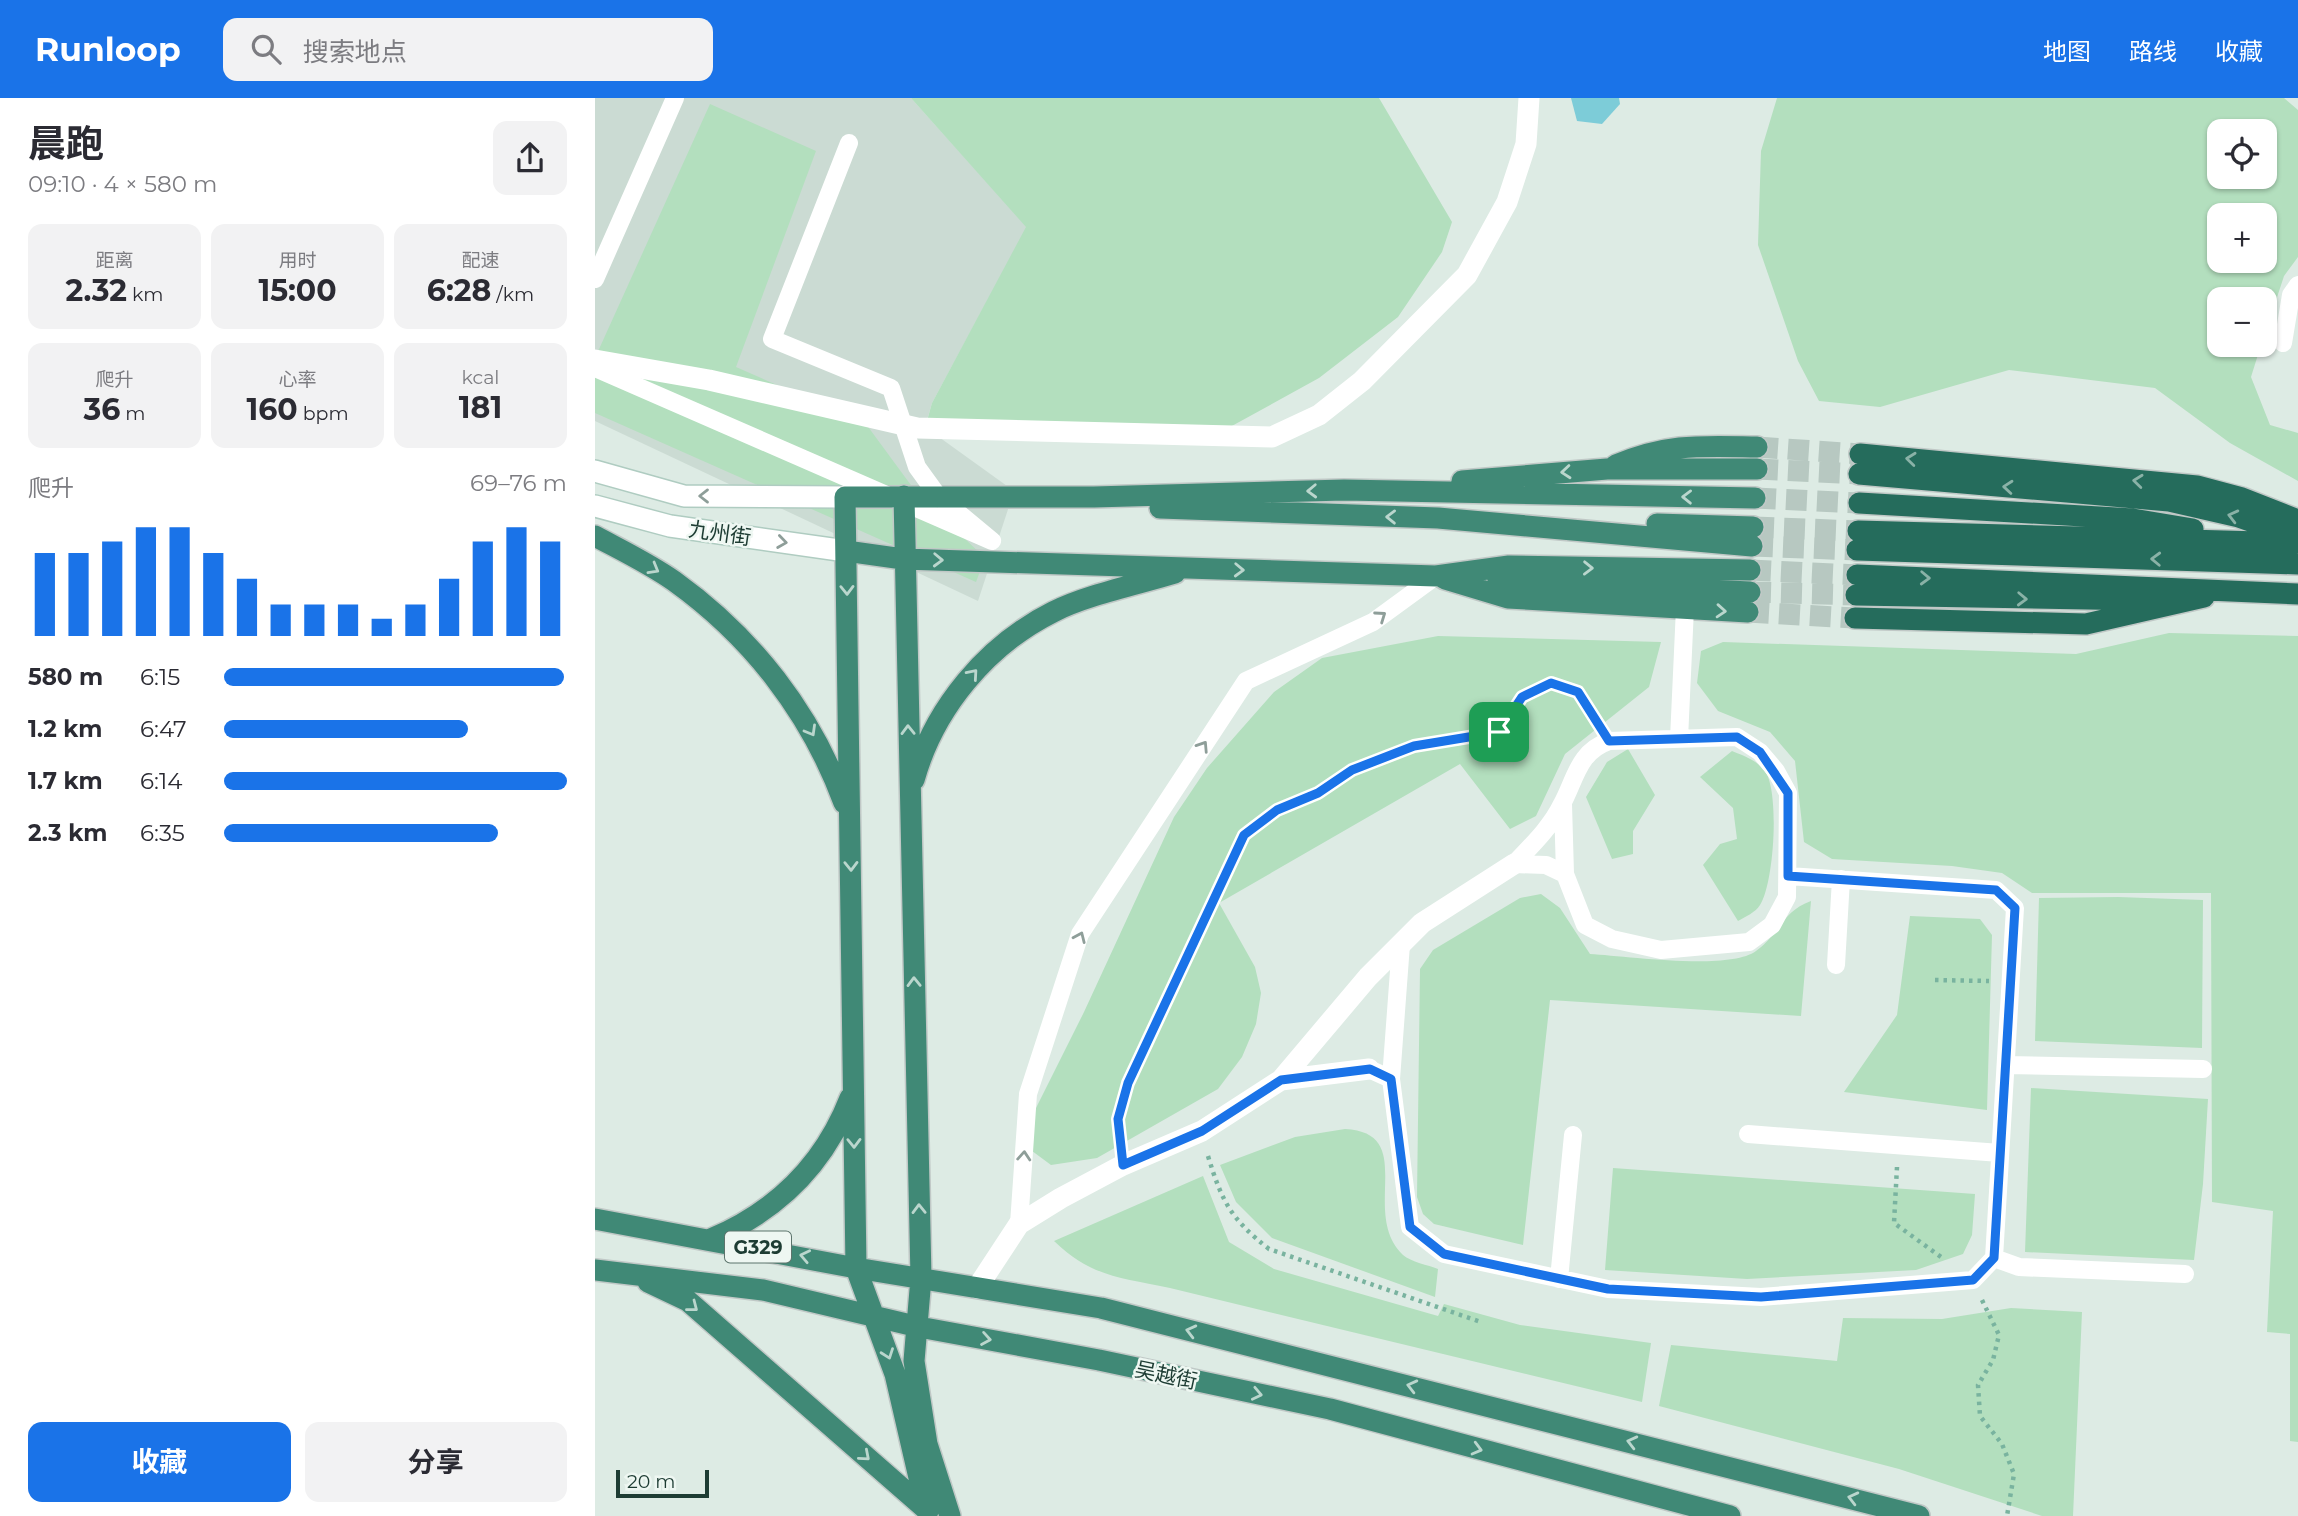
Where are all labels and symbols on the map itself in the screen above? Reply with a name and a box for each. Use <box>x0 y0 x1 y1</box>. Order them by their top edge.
one-way arrow <box>1905 451 1917 466</box>
one-way arrow <box>1560 464 1571 479</box>
one-way arrow <box>2132 473 2143 488</box>
one-way arrow <box>2002 480 2013 495</box>
one-way arrow <box>1306 483 1317 499</box>
one-way arrow <box>698 488 708 504</box>
one-way arrow <box>1681 489 1692 504</box>
one-way arrow <box>1385 510 1396 525</box>
one-way arrow <box>2227 510 2239 524</box>
street label: 九州街 <box>687 516 753 550</box>
one-way arrow <box>776 534 788 549</box>
one-way arrow <box>933 552 944 567</box>
one-way arrow <box>2151 552 2162 567</box>
one-way arrow <box>1583 560 1594 575</box>
one-way arrow <box>647 561 660 574</box>
one-way arrow <box>1234 562 1245 577</box>
one-way arrow <box>1920 570 1931 585</box>
one-way arrow <box>839 585 854 596</box>
one-way arrow <box>2017 592 2028 607</box>
one-way arrow <box>1716 603 1727 618</box>
one-way arrow <box>1373 612 1386 624</box>
one-way arrow <box>965 670 977 683</box>
pin <box>1469 702 1529 762</box>
one-way arrow <box>803 723 816 736</box>
one-way arrow <box>900 724 915 735</box>
one-way arrow <box>1195 740 1208 753</box>
one-way arrow <box>843 861 858 872</box>
one-way arrow <box>1072 932 1086 944</box>
one-way arrow <box>906 976 921 987</box>
one-way arrow <box>847 1137 862 1148</box>
one-way arrow <box>1016 1150 1031 1161</box>
one-way arrow <box>911 1204 927 1214</box>
road number: G329 <box>725 1232 791 1262</box>
one-way arrow <box>799 1250 811 1265</box>
one-way arrow <box>686 1298 698 1311</box>
one-way arrow <box>1185 1325 1197 1339</box>
one-way arrow <box>980 1331 992 1346</box>
one-way arrow <box>880 1348 894 1360</box>
street label: 吴越街 <box>1133 1356 1199 1394</box>
one-way arrow <box>1406 1380 1418 1394</box>
one-way arrow <box>1251 1385 1263 1400</box>
one-way arrow <box>1626 1436 1638 1450</box>
one-way arrow <box>1471 1440 1483 1455</box>
one-way arrow <box>857 1448 870 1460</box>
scale bar <box>616 1467 709 1499</box>
one-way arrow <box>1847 1492 1859 1506</box>

